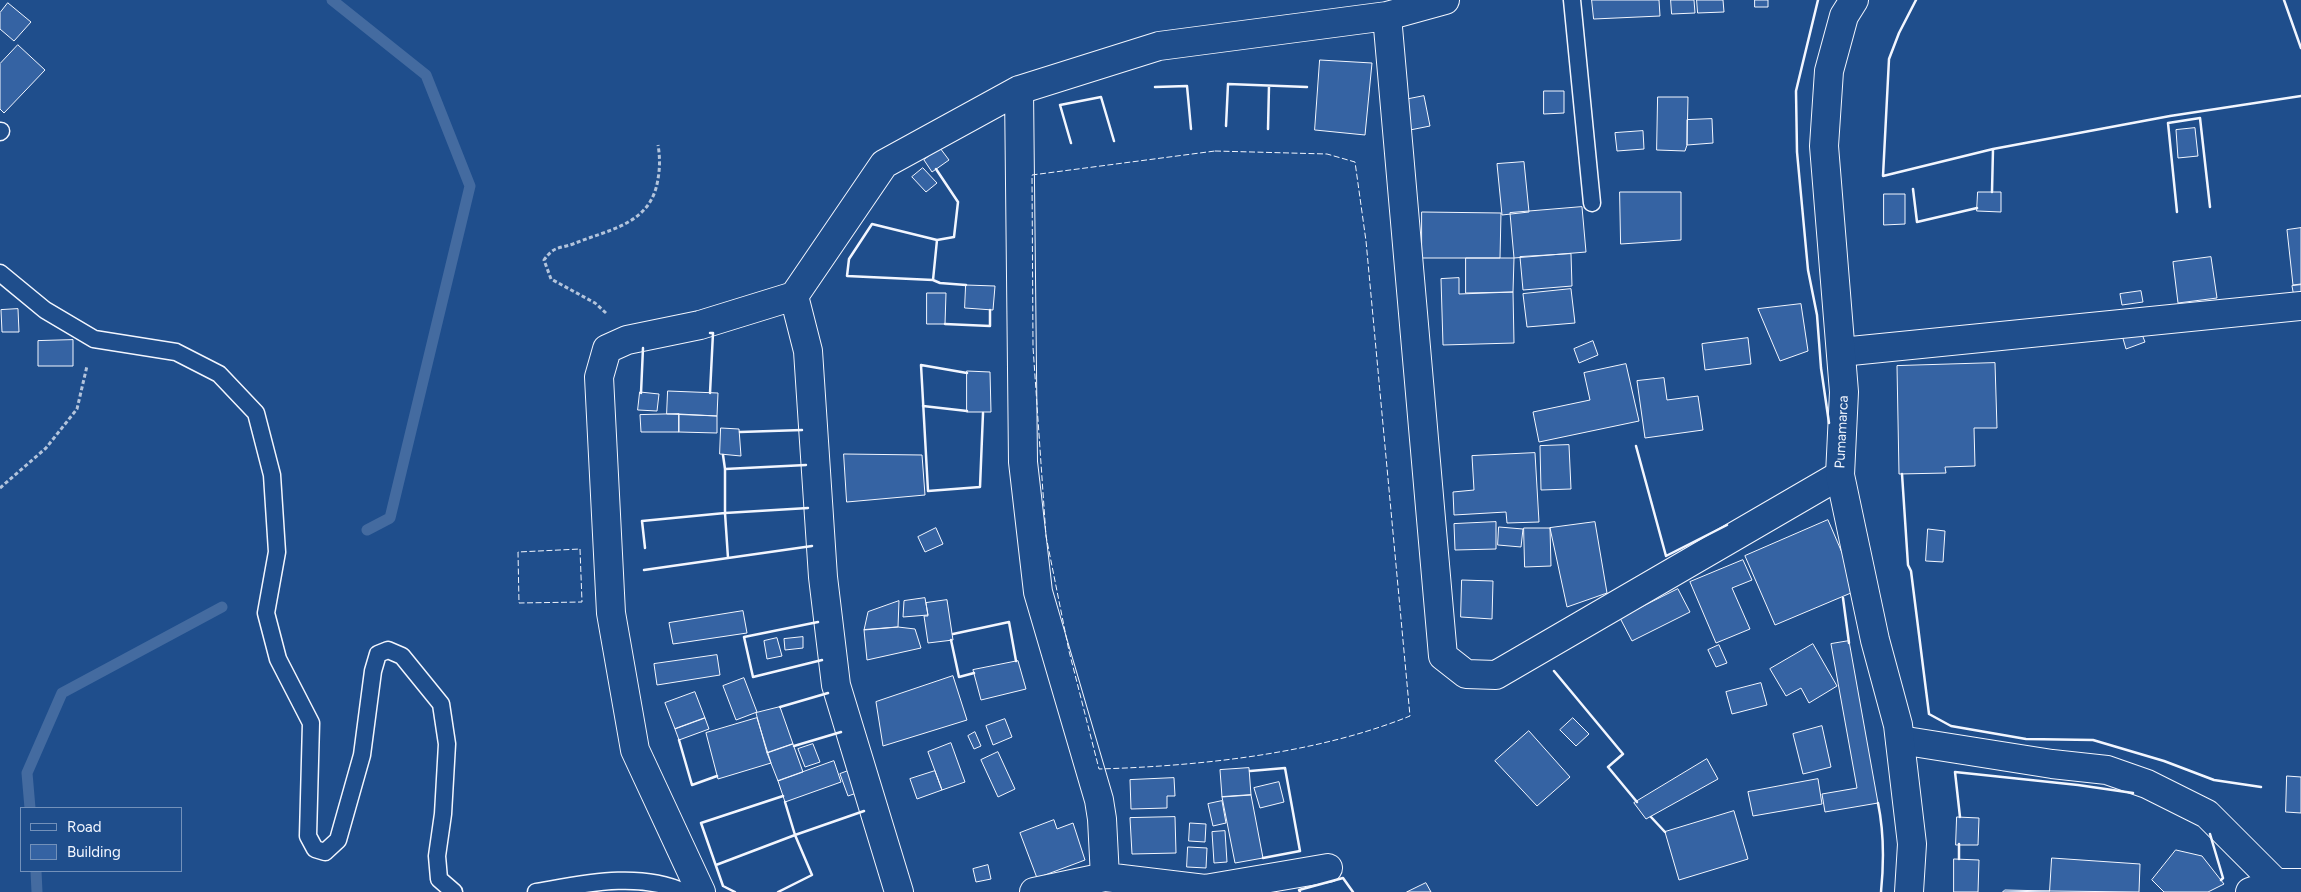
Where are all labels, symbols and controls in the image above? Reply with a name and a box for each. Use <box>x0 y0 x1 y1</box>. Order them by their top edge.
street label: Pumamarca <box>1832 395 1852 469</box>
legend <box>20 807 182 872</box>
text: Road <box>67 818 102 836</box>
text: Building <box>67 843 121 861</box>

